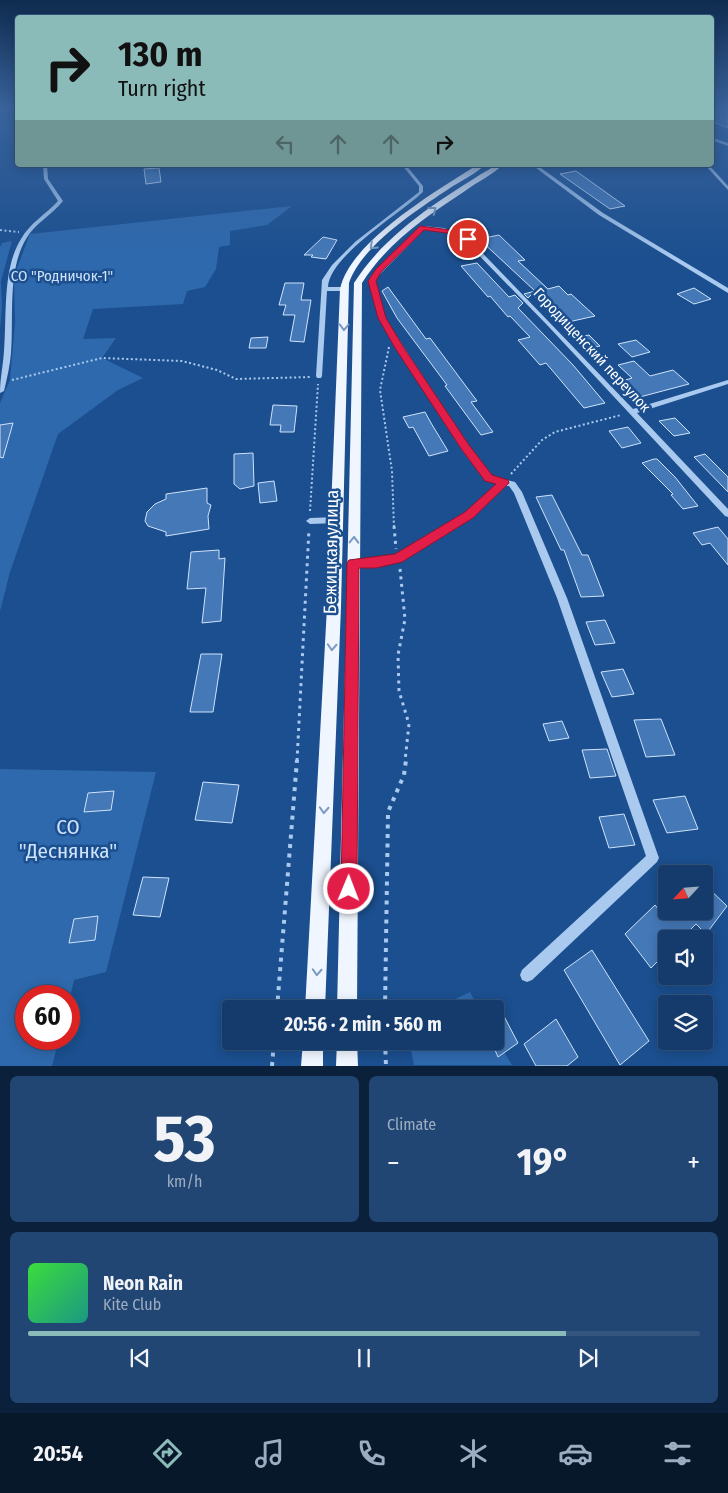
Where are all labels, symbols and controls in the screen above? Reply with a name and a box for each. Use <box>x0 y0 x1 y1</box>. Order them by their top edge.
text: 130 m <box>118 33 202 75</box>
icon: right <box>35 35 100 100</box>
text: Turn right <box>118 75 206 102</box>
icon: left <box>271 130 299 158</box>
icon: ahead <box>324 130 352 158</box>
icon: ahead <box>377 130 405 158</box>
icon: right <box>430 130 458 158</box>
one-way arrow <box>428 207 437 216</box>
pin <box>447 218 489 260</box>
icon: arrive <box>454 225 482 253</box>
one-way arrow <box>369 240 378 249</box>
park label: СО "Родничок-1" <box>11 267 113 285</box>
street label: Городищенский переулок <box>530 284 654 416</box>
one-way arrow <box>339 324 349 332</box>
street label: Бежицкая улица <box>319 490 343 614</box>
one-way arrow <box>349 536 359 544</box>
one-way arrow <box>327 644 338 652</box>
one-way arrow <box>319 806 330 814</box>
park label: СО "Деснянка" <box>19 814 117 864</box>
position arrow <box>322 862 374 914</box>
north arrow <box>658 865 712 920</box>
map controls <box>658 865 713 1050</box>
button: sound <box>658 930 713 985</box>
one-way arrow <box>311 968 322 976</box>
speed limit sign: 60 <box>15 985 80 1050</box>
button: layers <box>658 995 713 1050</box>
text: 20:56 · 2 min · 560 m <box>284 1013 442 1036</box>
text: 53 <box>153 1100 216 1178</box>
text: Climate <box>387 1115 436 1134</box>
text: 19° <box>517 1139 570 1185</box>
text: − <box>387 1146 400 1179</box>
text: + <box>687 1146 700 1179</box>
text: km/h <box>167 1172 202 1191</box>
text: Neon Rain <box>103 1272 183 1295</box>
text: Kite Club <box>103 1295 161 1314</box>
icon: previous <box>126 1344 154 1372</box>
icon: pause <box>350 1344 378 1372</box>
icon: next <box>574 1344 602 1372</box>
icon: directions <box>150 1436 185 1471</box>
icon: music <box>252 1436 287 1471</box>
icon: phone <box>354 1436 389 1471</box>
icon: climate <box>456 1436 491 1471</box>
icon: car <box>558 1436 593 1471</box>
icon: filters <box>660 1436 695 1471</box>
text: 20:54 <box>33 1440 83 1467</box>

